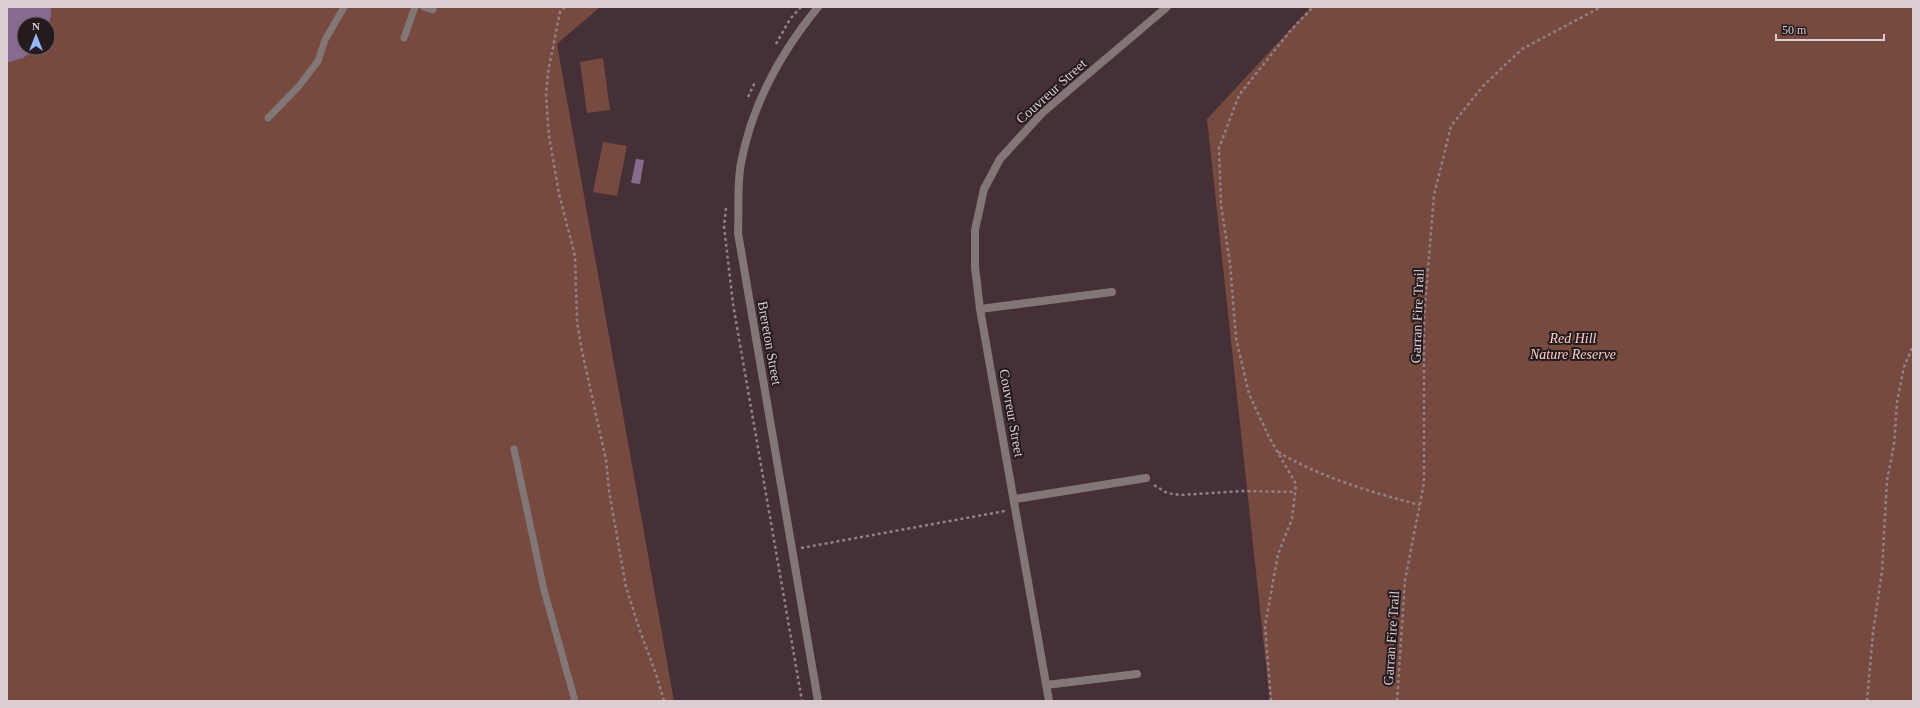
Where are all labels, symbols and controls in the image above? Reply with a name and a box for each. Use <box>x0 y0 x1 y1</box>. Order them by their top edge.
north arrow <box>16 16 56 56</box>
scale bar <box>1776 16 1884 42</box>
text: N <box>32 20 40 32</box>
text: 50 m <box>1782 23 1807 37</box>
street label: Couvreur Street <box>1013 56 1090 127</box>
street label: Garran Fire Trail <box>1408 268 1427 364</box>
street label: Brereton Street <box>755 300 784 386</box>
park label: Red Hill Nature Reserve <box>1529 331 1616 362</box>
street label: Couvreur Street <box>996 368 1027 458</box>
street label: Garran Fire Trail <box>1381 590 1402 686</box>

